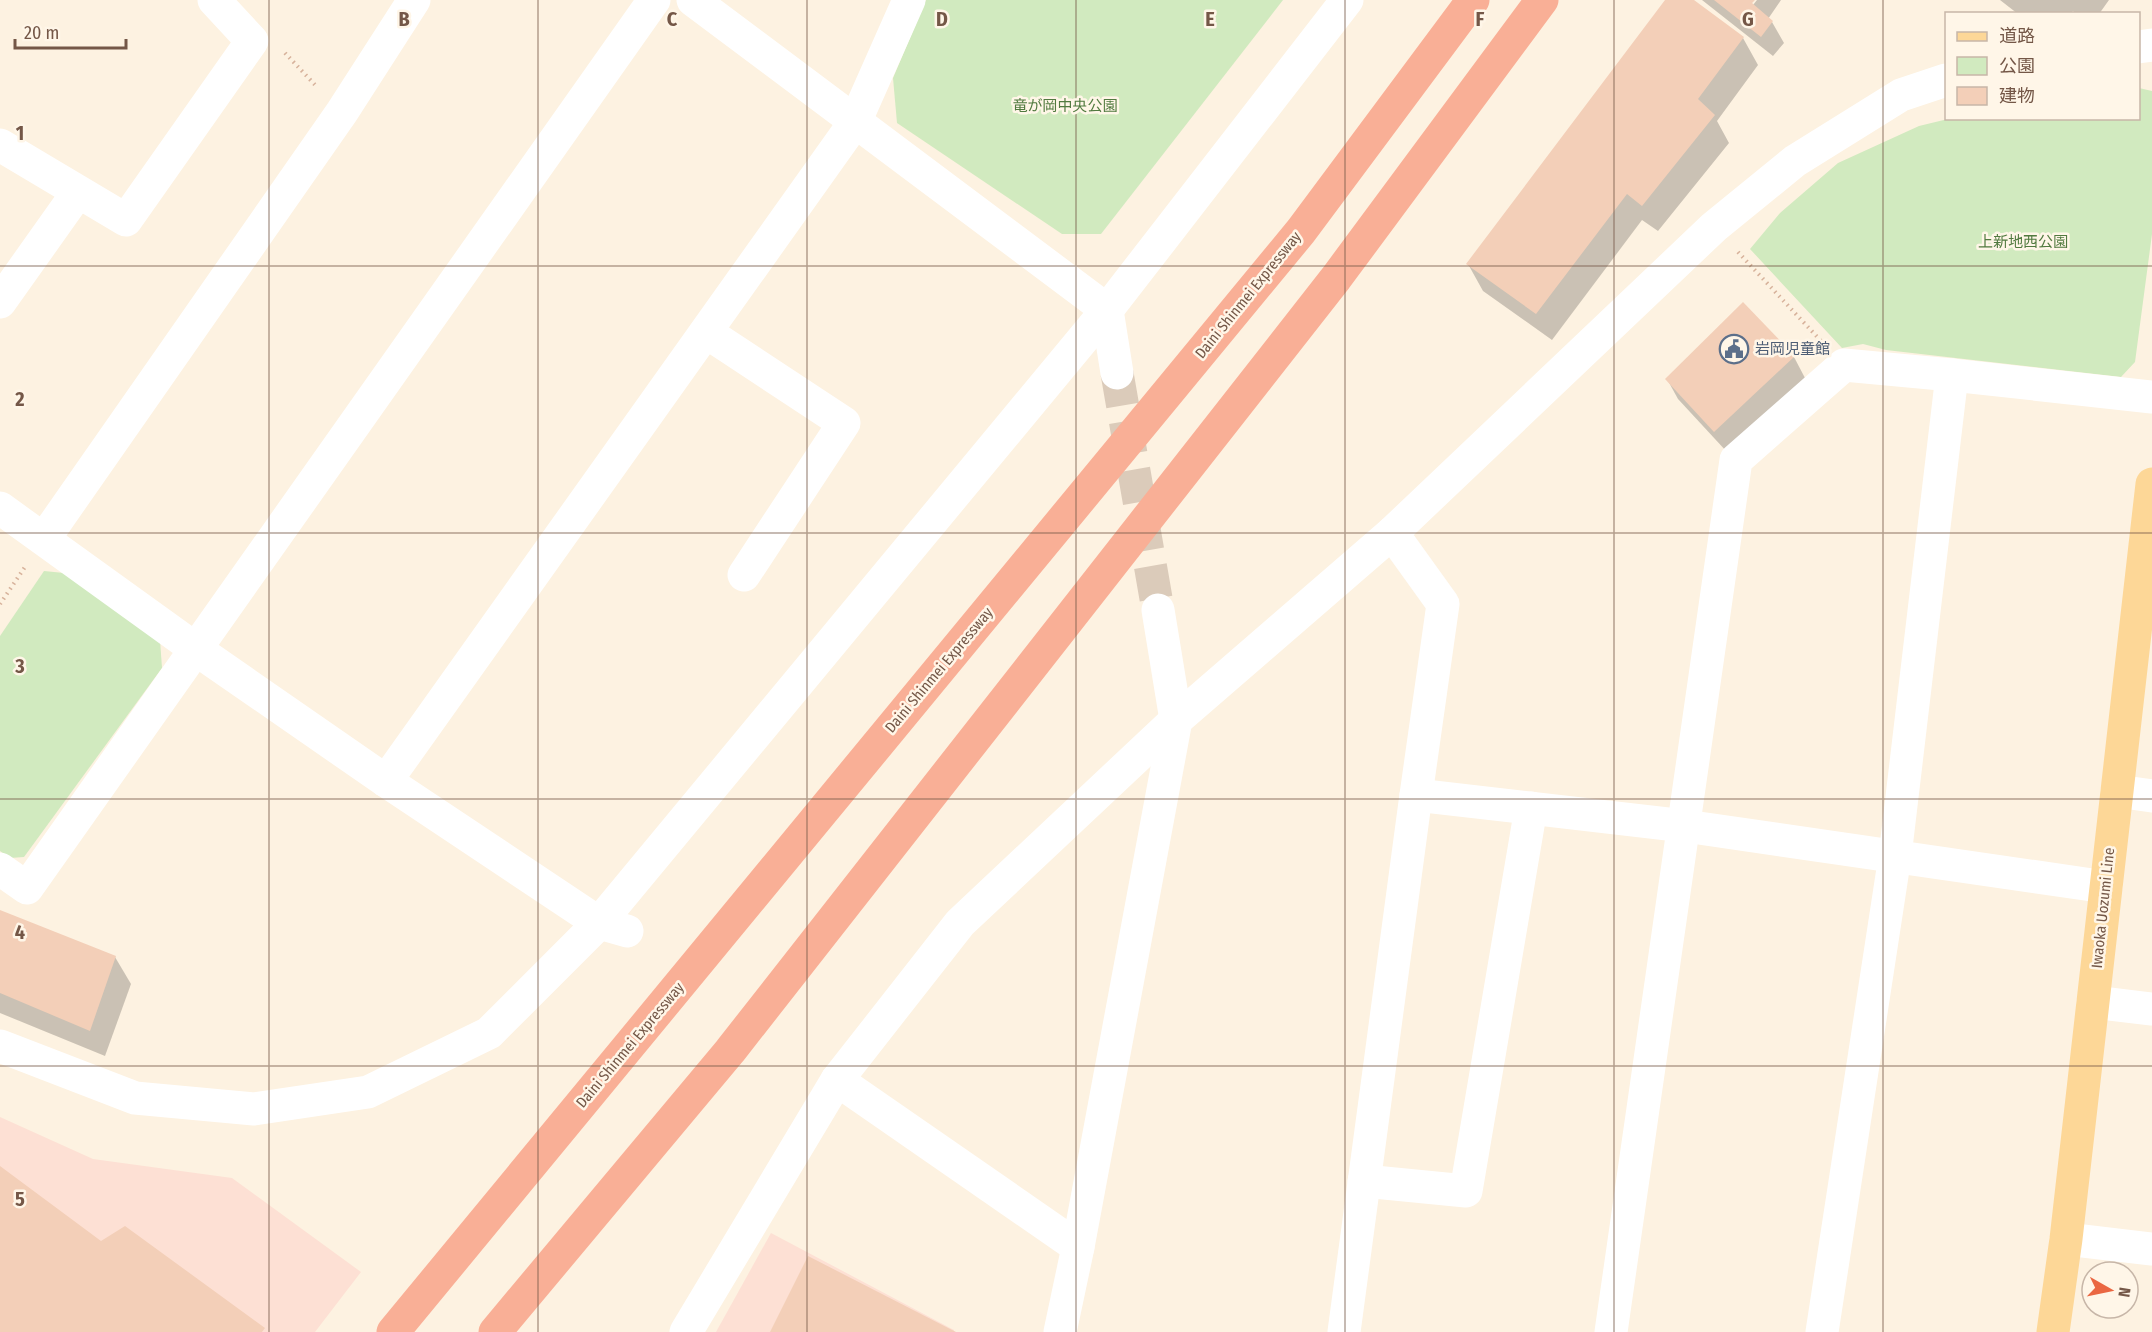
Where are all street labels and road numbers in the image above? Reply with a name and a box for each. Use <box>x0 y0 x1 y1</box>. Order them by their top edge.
street label: Daini Shinmei Expressway <box>1191 228 1305 362</box>
street label: Daini Shinmei Expressway <box>881 603 997 736</box>
street label: Iwaoka Uozumi Line <box>2088 847 2118 969</box>
street label: Daini Shinmei Expressway <box>572 978 688 1111</box>

